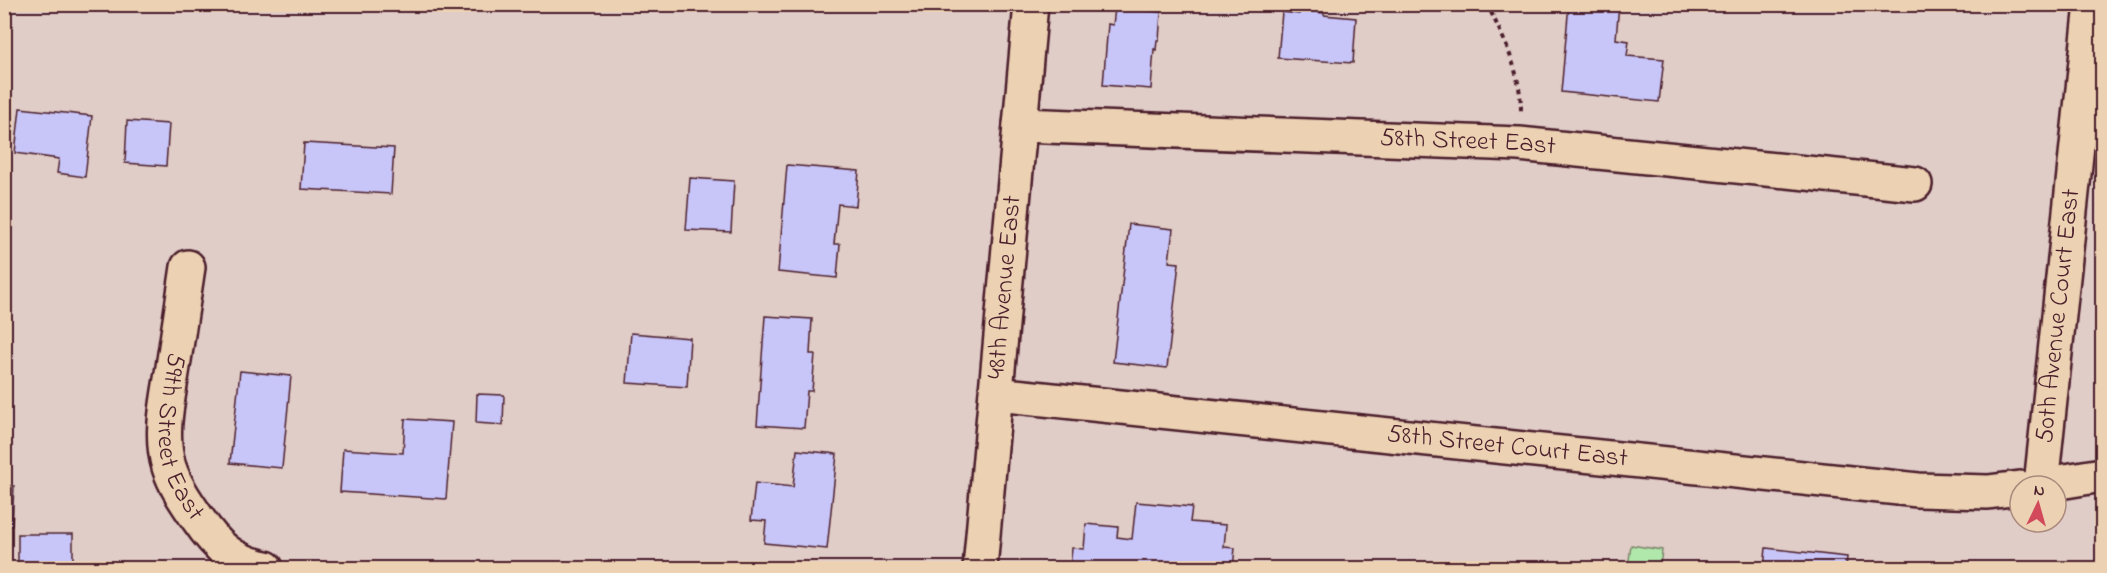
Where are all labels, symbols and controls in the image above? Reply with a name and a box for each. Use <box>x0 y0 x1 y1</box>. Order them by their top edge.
street label: 58th Street East <box>1379 120 1558 167</box>
street label: 50th Avenue Court East <box>2027 187 2091 445</box>
street label: 48th Avenue East <box>978 193 1033 381</box>
street label: 59th Street East <box>145 350 213 529</box>
street label: 58th Street Court East <box>1385 416 1630 479</box>
north arrow <box>2008 474 2068 534</box>
text: N <box>2033 479 2046 503</box>

